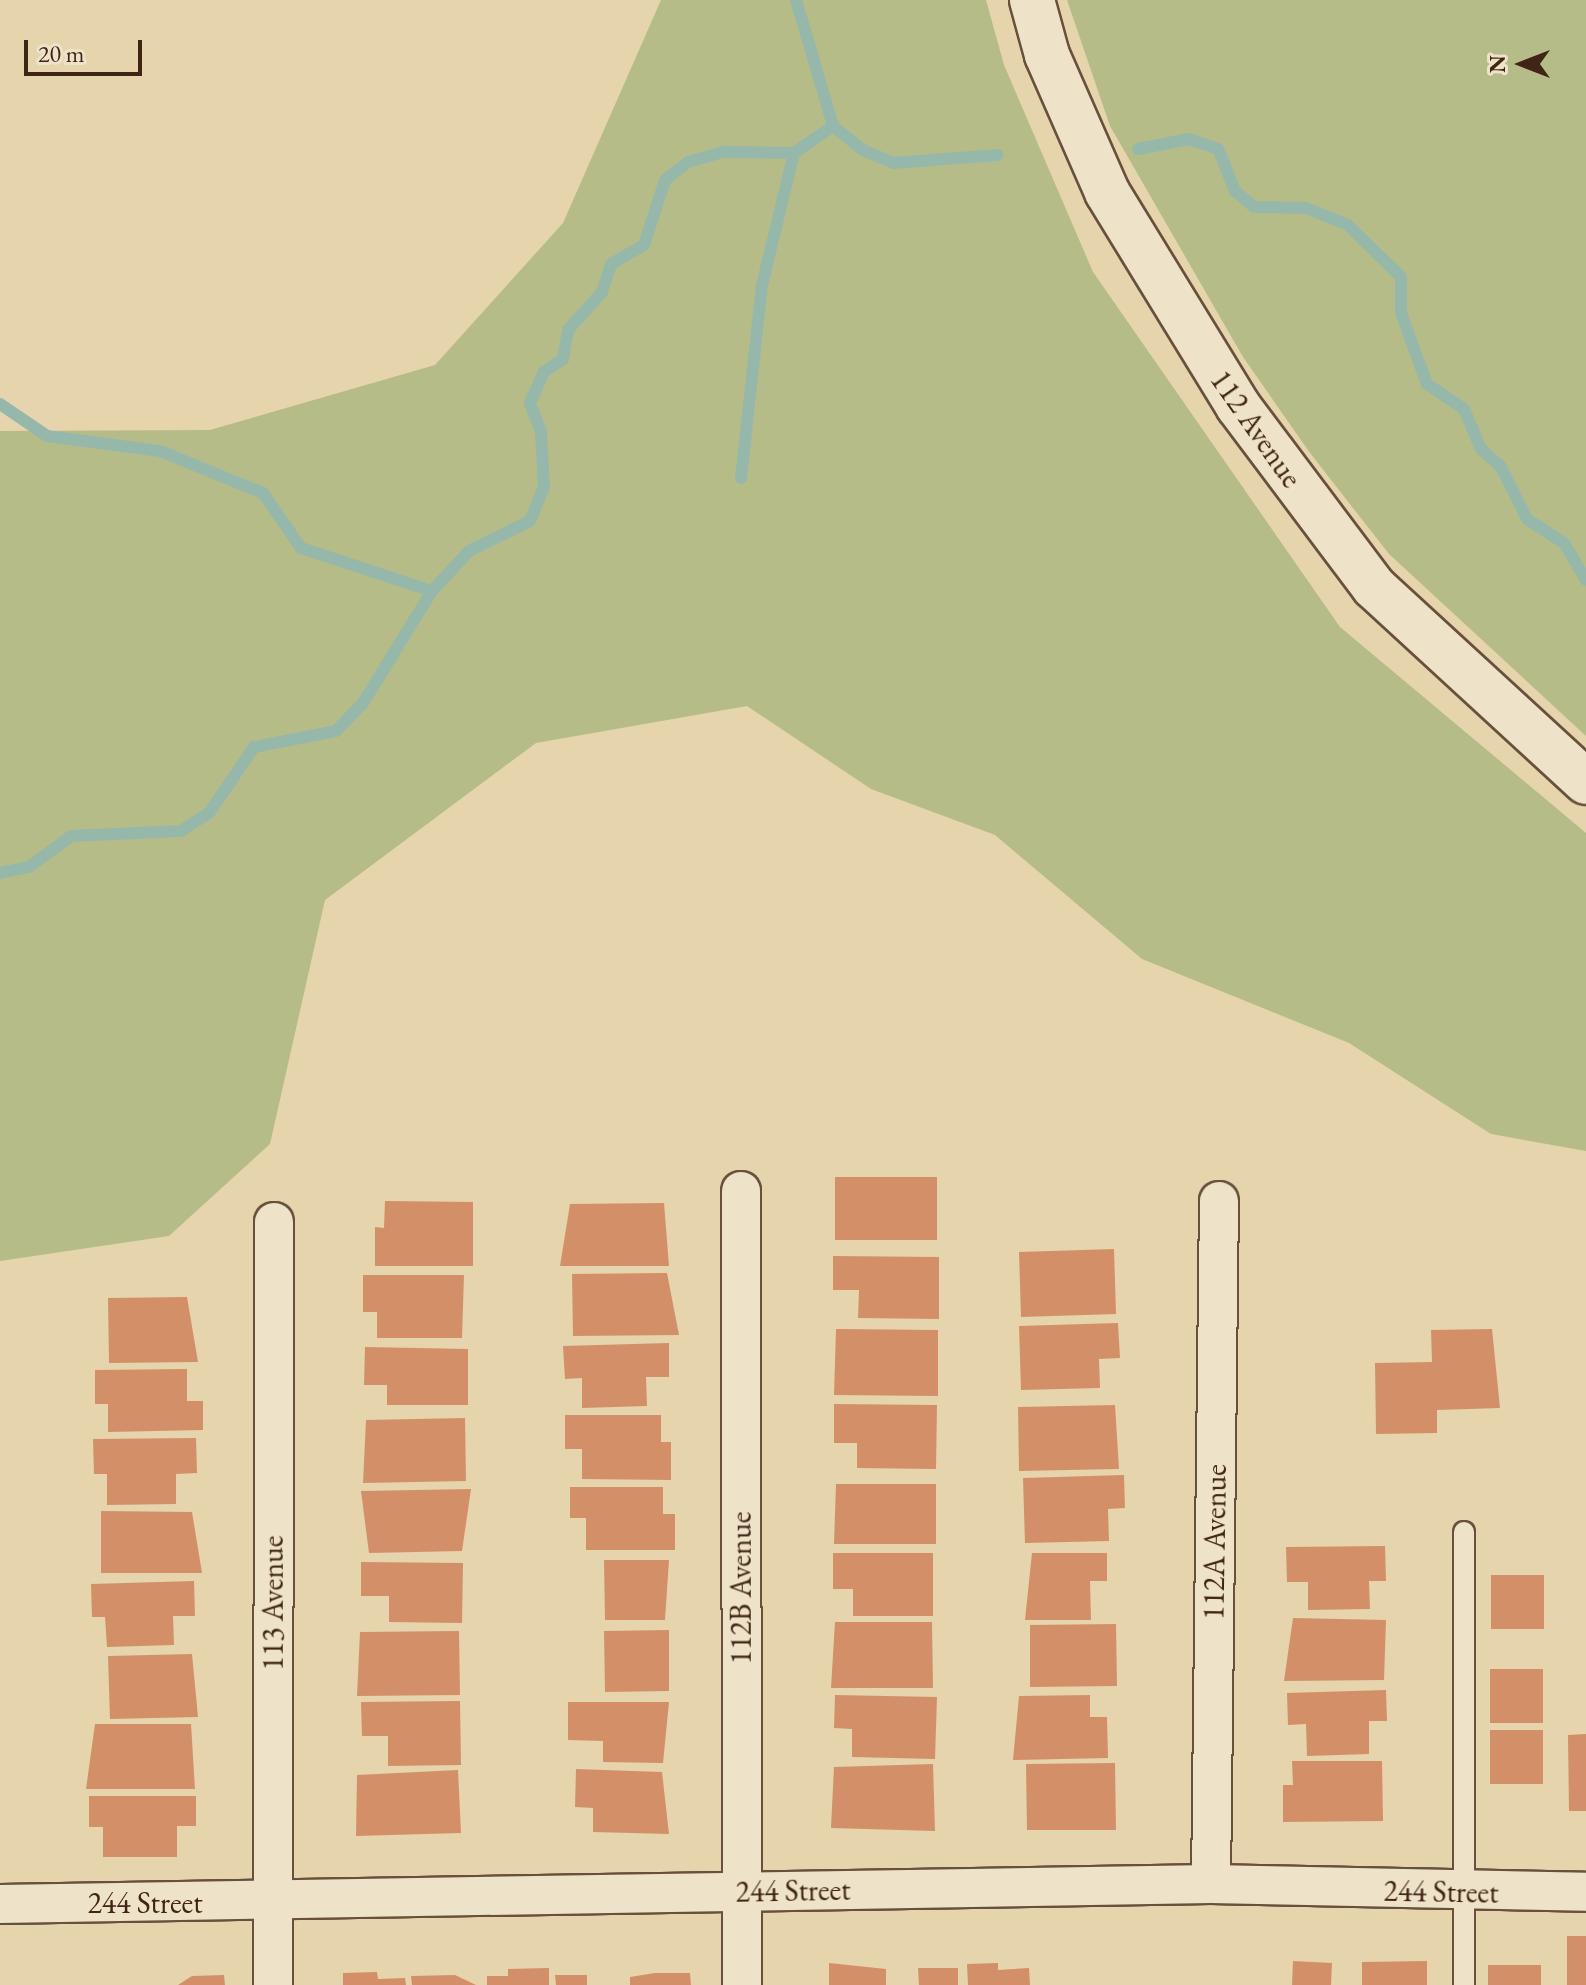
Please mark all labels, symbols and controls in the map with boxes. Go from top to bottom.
scale bar [28,24,146,74]
north arrow [1482,24,1562,104]
text: 20 m [38,38,85,69]
text: N [1483,55,1512,73]
street label: 112 Avenue [1202,363,1310,495]
street label: 112A Avenue [1196,1464,1234,1620]
street label: 112B Avenue [723,1512,759,1664]
street label: 113 Avenue [255,1535,291,1671]
street label: 244 Street [735,1872,851,1910]
street label: 244 Street [1383,1873,1499,1911]
street label: 244 Street [87,1885,203,1921]

